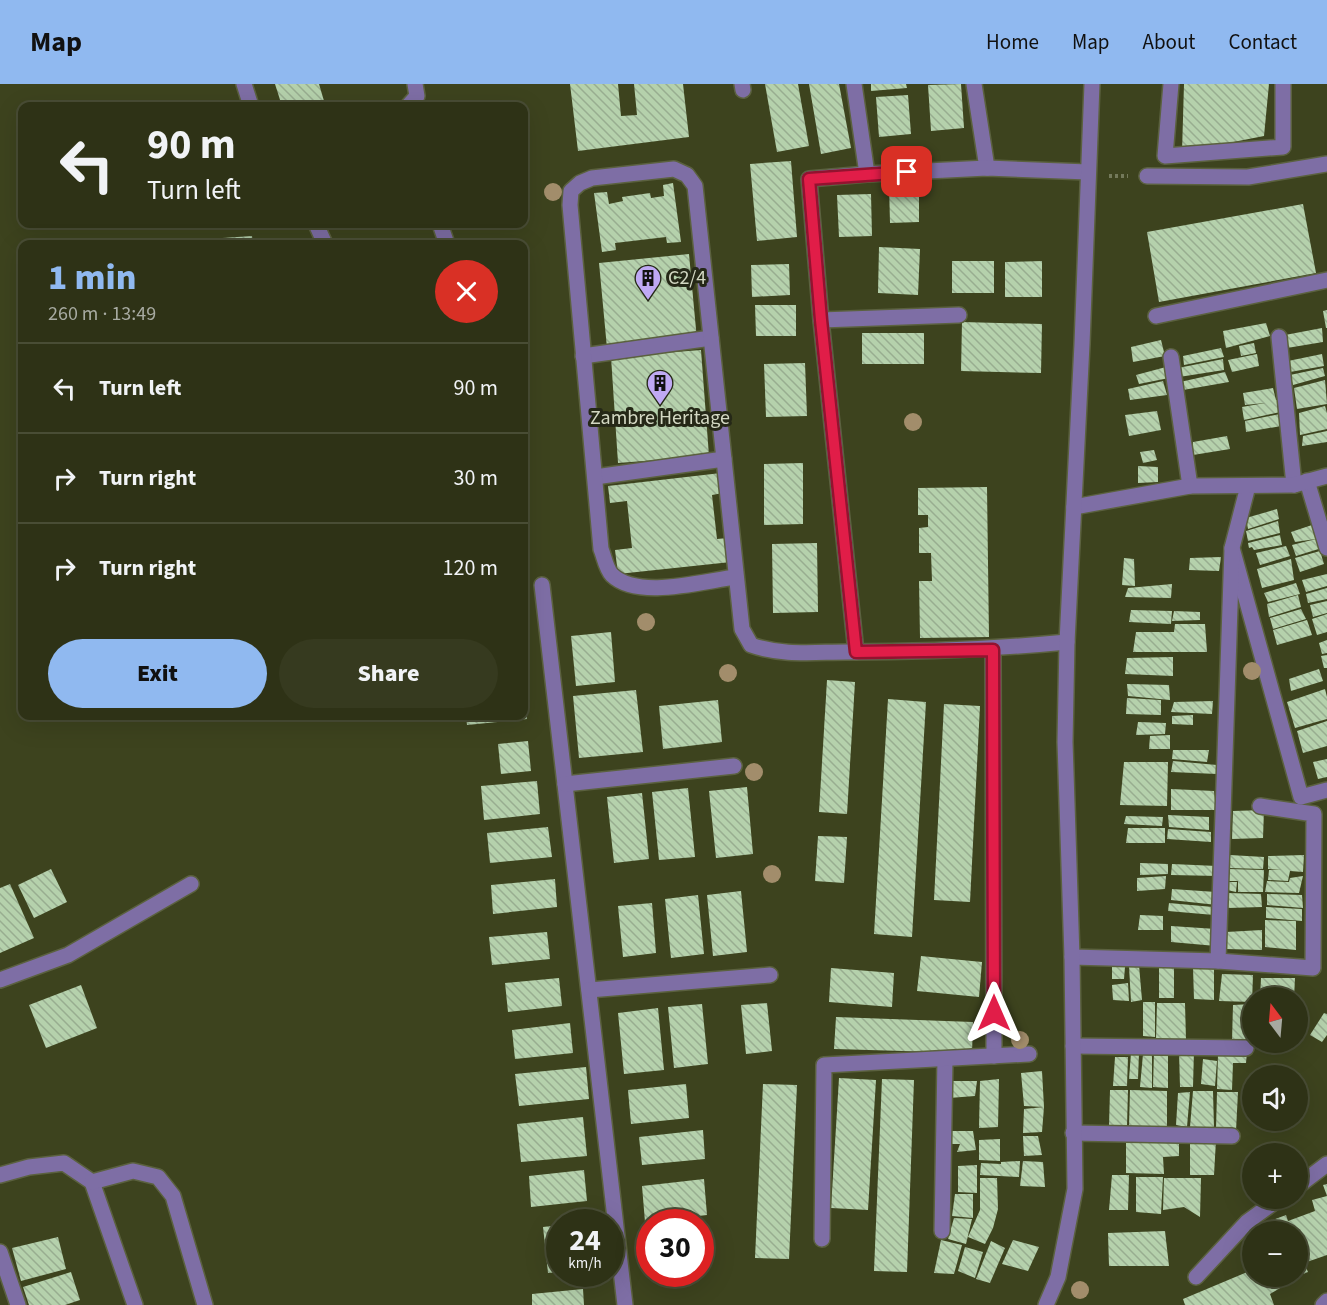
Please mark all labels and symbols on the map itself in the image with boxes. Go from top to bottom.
pin [881,146,932,197]
building icon: C2/4 [633,263,663,301]
place label: C2/4 [668,264,706,292]
building icon: Zambre Heritage [645,368,675,406]
place label: Zambre Heritage [590,404,730,432]
position arrow [962,981,1026,1045]
north arrow [1242,987,1308,1053]
speed limit sign: 30 [636,1209,714,1287]

